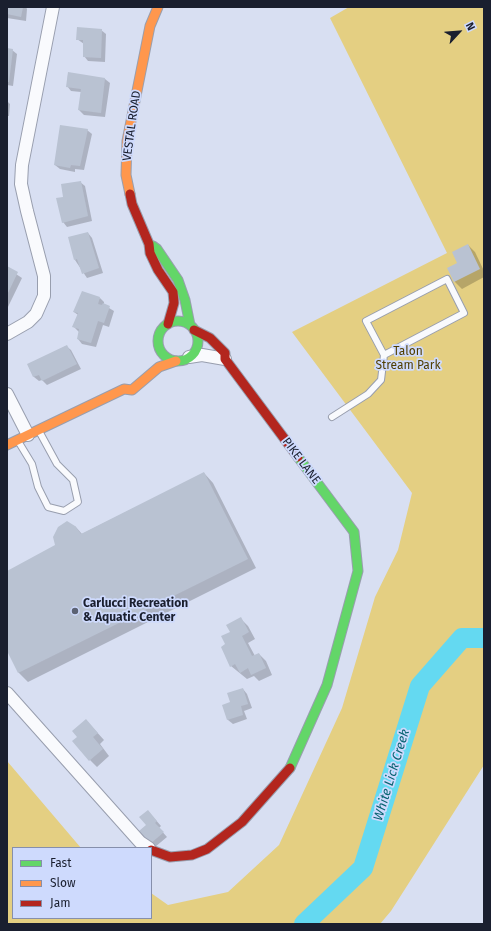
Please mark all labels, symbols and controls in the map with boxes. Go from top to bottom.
north arrow [439,12,479,52]
text: N [463,20,478,33]
street label: VESTAL ROAD [120,90,144,162]
park label: Talon Stream Park [375,345,441,373]
street label: PIKE LANE [279,435,323,487]
place label: Carlucci Recreation & Aquatic Center [83,597,188,625]
marker: Carlucci Recreation & Aquatic Center [70,606,80,616]
water label: White Lick Creek [371,727,413,823]
legend [12,847,152,919]
text: Fast [50,856,72,870]
text: Slow [50,876,76,890]
text: Jam [50,896,70,910]

